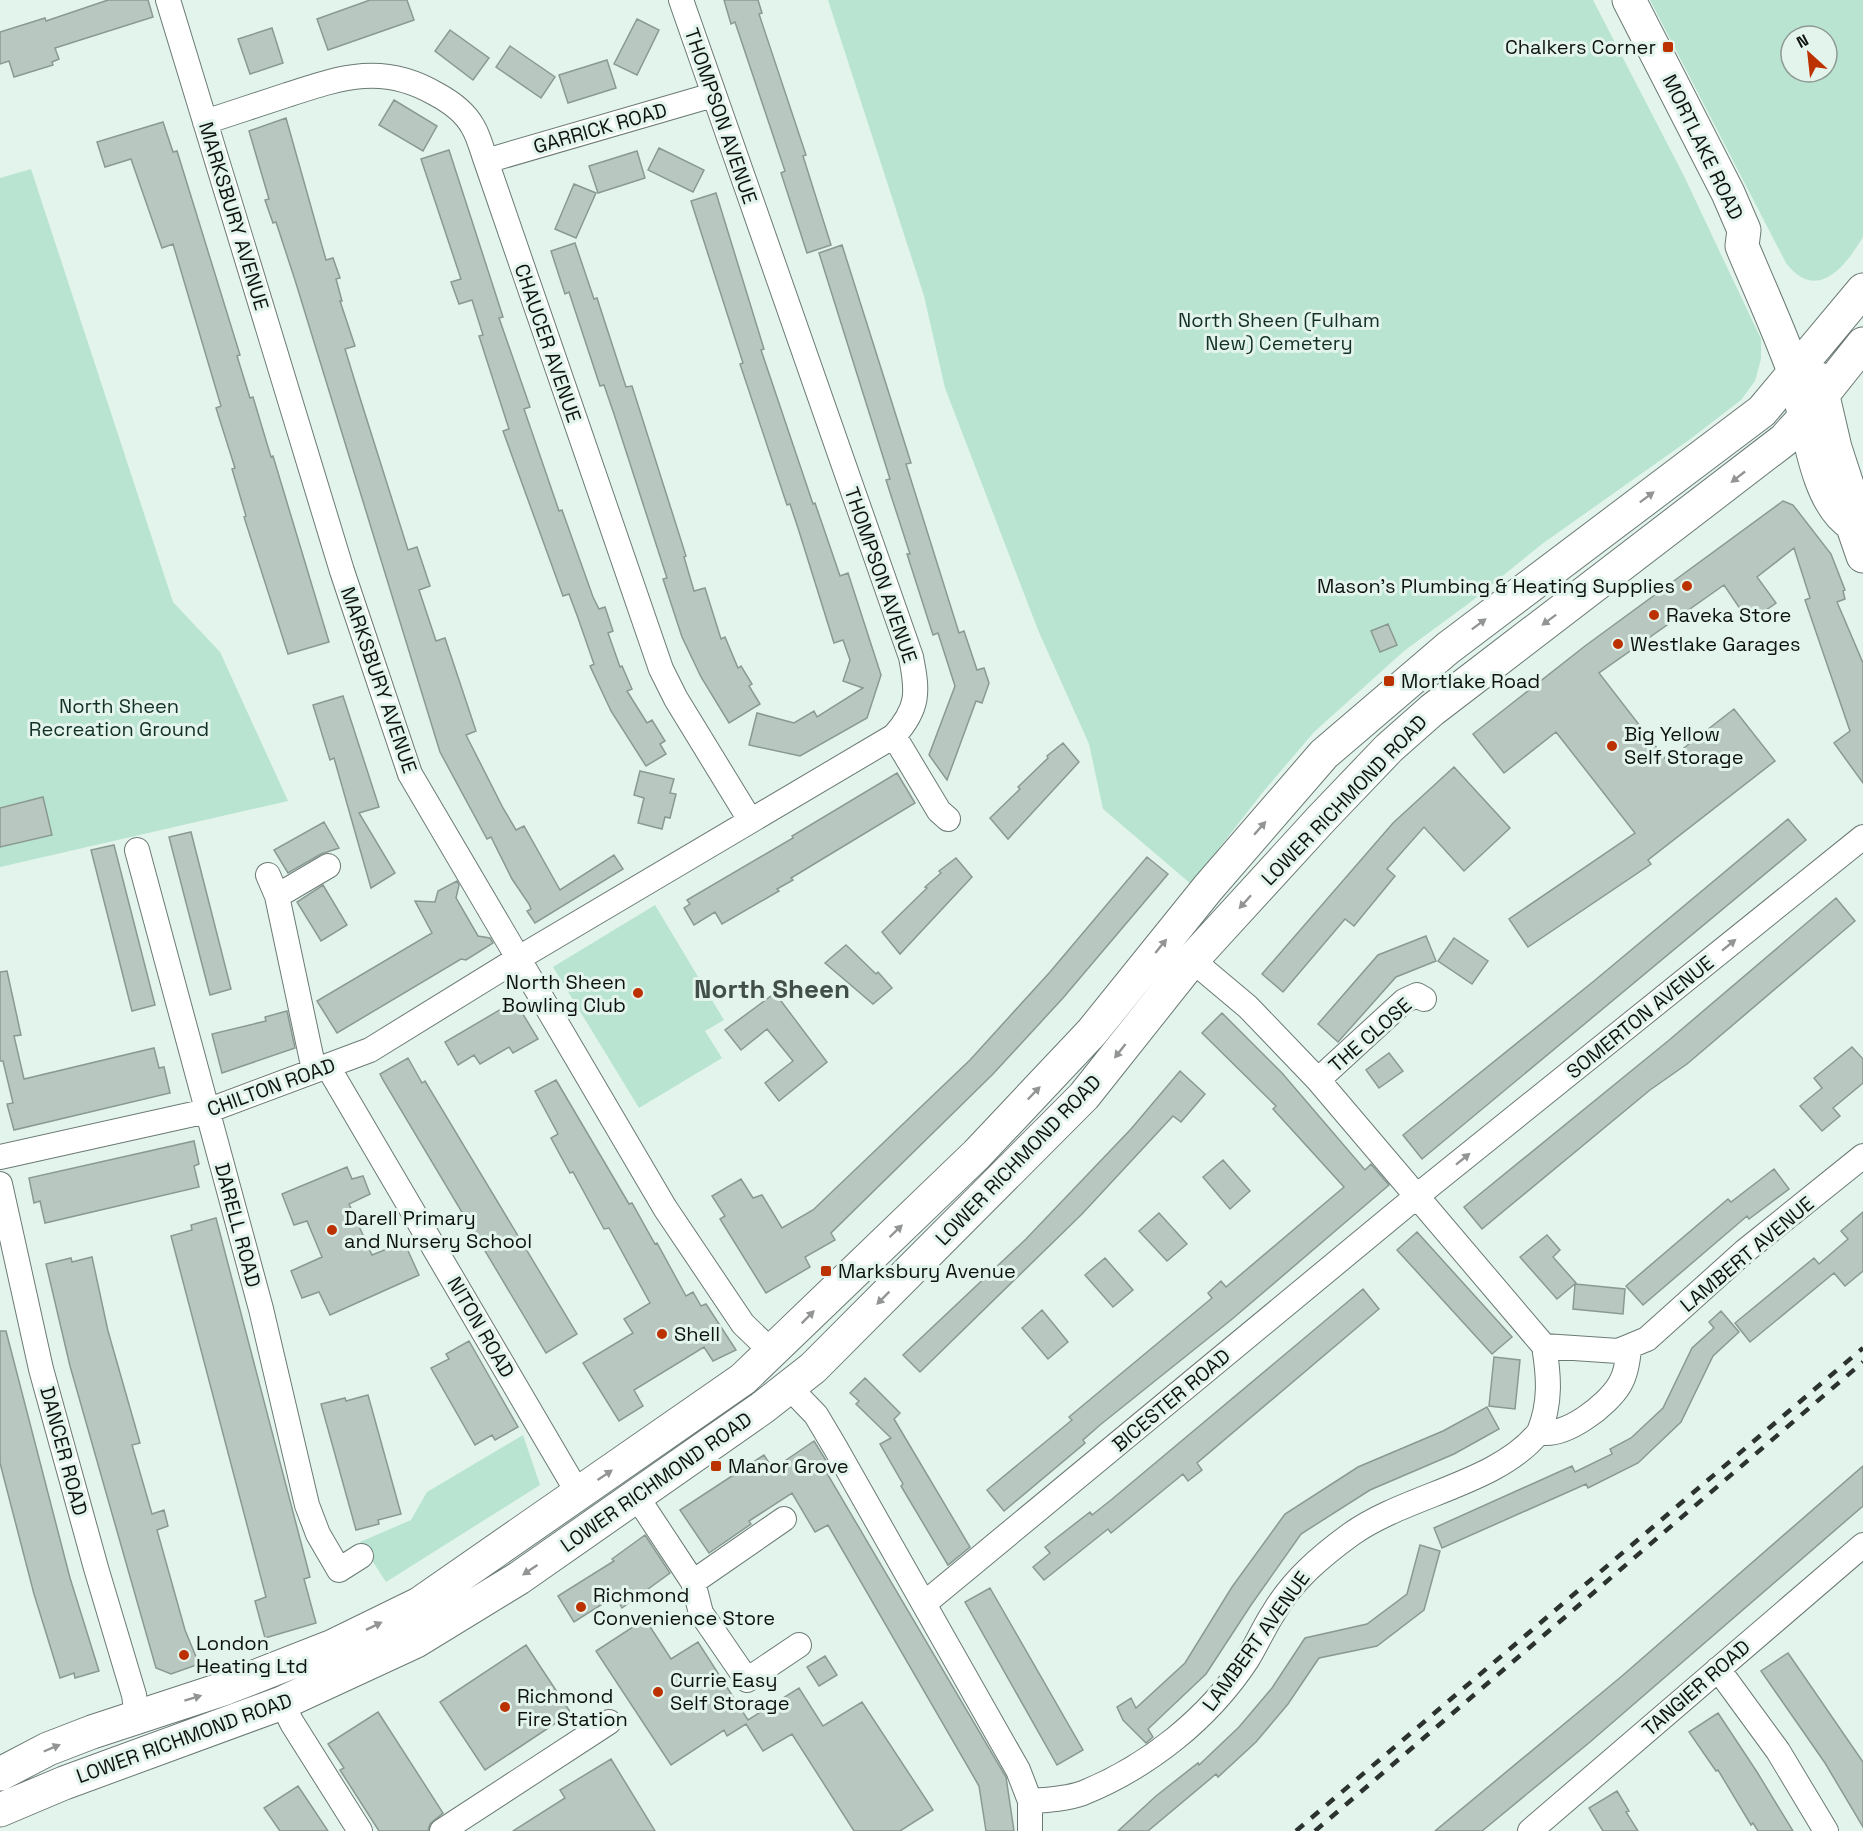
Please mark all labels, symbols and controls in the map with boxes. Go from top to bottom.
north arrow [1779,24,1839,84]
street label: THOMPSON AVENUE [679,25,763,207]
text: N [1793,29,1812,53]
place label: Chalkers Corner [1505,34,1656,60]
marker: Chalkers Corner [1661,40,1675,54]
street label: MORTLAKE ROAD [1657,70,1749,224]
street label: GARRICK ROAD [530,97,670,159]
street label: MARKSBURY AVENUE [193,119,275,313]
street label: CHAUCER AVENUE [509,260,587,426]
park label: North Sheen (Fulham New) Cemetery [1178,307,1380,356]
one-way arrow [1731,471,1746,483]
street label: THOMPSON AVENUE [839,484,923,666]
one-way arrow [1639,491,1655,504]
place label: Mason's Plumbing & Heating Supplies [1317,573,1675,599]
marker: Mason's Plumbing & Heating Supplies [1680,579,1694,593]
street label: MARKSBURY AVENUE [335,583,423,777]
place label: Raveka Store [1666,602,1791,628]
marker: Raveka Store [1647,608,1661,622]
one-way arrow [1542,614,1558,626]
one-way arrow [1471,618,1487,631]
place label: Westlake Garages [1630,631,1801,657]
marker: Westlake Garages [1611,637,1625,651]
place label: Mortlake Road [1401,668,1540,694]
marker: Mortlake Road [1382,674,1396,688]
park label: North Sheen Recreation Ground [29,693,209,742]
street label: LOWER RICHMOND ROAD [1256,709,1432,891]
place label: Big Yellow Self Storage [1624,721,1744,770]
marker: Big Yellow Self Storage [1605,739,1619,753]
one-way arrow [1253,821,1266,836]
one-way arrow [1239,894,1252,909]
one-way arrow [1155,938,1167,953]
one-way arrow [1721,938,1737,951]
street label: SOMERTON AVENUE [1561,950,1719,1084]
place label: North Sheen Bowling Club [502,969,626,1018]
district label: North Sheen [694,972,850,1006]
marker: North Sheen Bowling Club [631,986,645,1000]
street label: THE CLOSE [1323,992,1417,1078]
one-way arrow [1114,1044,1126,1059]
street label: CHILTON ROAD [203,1052,339,1122]
street label: LOWER RICHMOND ROAD [930,1069,1106,1251]
one-way arrow [1027,1086,1041,1101]
one-way arrow [1455,1153,1471,1166]
street label: DARELL ROAD [209,1160,267,1290]
street label: LAMBERT AVENUE [1675,1190,1819,1318]
place label: Darell Primary and Nursery School [344,1205,532,1254]
marker: Darell Primary and Nursery School [325,1223,339,1237]
one-way arrow [889,1224,904,1238]
place label: Marksbury Avenue [838,1258,1016,1284]
marker: Marksbury Avenue [819,1264,833,1278]
street label: NITON ROAD [442,1272,520,1382]
one-way arrow [876,1291,891,1305]
one-way arrow [801,1311,815,1325]
place label: Shell [674,1321,720,1347]
marker: Shell [655,1327,669,1341]
street label: BICESTER ROAD [1107,1343,1235,1457]
street label: DANCER ROAD [34,1384,94,1518]
street label: LOWER RICHMOND ROAD [555,1406,757,1558]
place label: Manor Grove [728,1453,849,1479]
marker: Manor Grove [709,1459,723,1473]
one-way arrow [597,1469,613,1481]
one-way arrow [522,1564,538,1575]
street label: LAMBERT AVENUE [1196,1566,1316,1716]
place label: Richmond Convenience Store [593,1582,775,1631]
marker: Richmond Convenience Store [574,1600,588,1614]
one-way arrow [366,1621,383,1630]
place label: London Heating Ltd [196,1630,308,1679]
street label: TANGIER ROAD [1637,1634,1755,1742]
marker: London Heating Ltd [177,1648,191,1662]
place label: Currie Easy Self Storage [670,1667,790,1716]
place label: Richmond Fire Station [517,1683,628,1732]
marker: Currie Easy Self Storage [651,1685,665,1699]
street label: LOWER RICHMOND ROAD [73,1687,295,1789]
one-way arrow [184,1693,202,1702]
marker: Richmond Fire Station [498,1700,512,1714]
one-way arrow [44,1743,62,1753]

